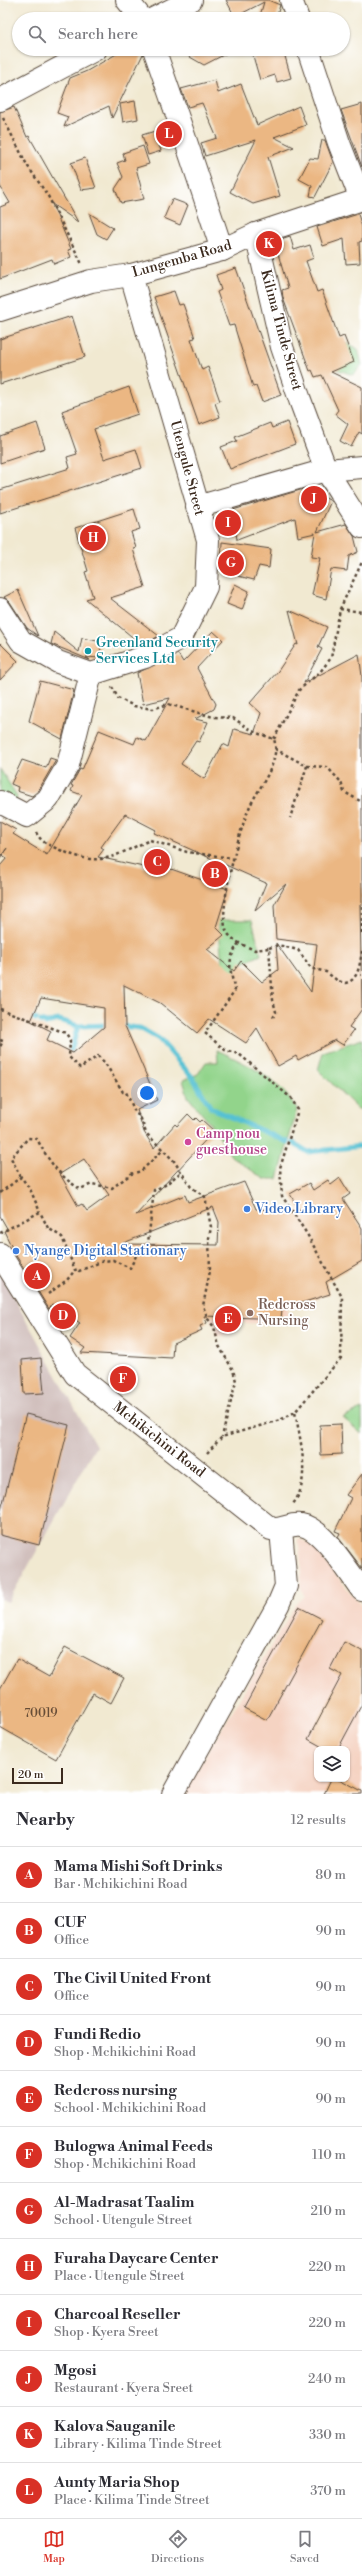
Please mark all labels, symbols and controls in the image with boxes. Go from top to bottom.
search box [12,12,350,56]
icon: search [26,23,48,45]
text: Search here [58,25,138,44]
pin: L [156,119,182,149]
pin: K [256,229,282,259]
street label: Lungemba Road [130,236,234,282]
street label: Kilima Tinde Street [256,268,306,392]
street label: Utengule Street [166,418,208,518]
pin: J [301,484,327,514]
pin: I [215,508,241,538]
pin: H [80,523,106,553]
pin: G [218,548,244,578]
place label: Greenland Security Services Ltd [96,634,218,668]
marker: Greenland Security Services Ltd [83,646,93,656]
pin: C [144,847,170,877]
pin: B [202,859,228,889]
your location [137,1083,157,1103]
place label: Camp nou guesthouse [196,1125,267,1159]
marker: Camp nou guesthouse [183,1137,193,1147]
place label: Video Library [254,1200,343,1218]
marker: Video Library [242,1204,252,1214]
place label: Nyange Digital Stationary [24,1242,187,1260]
marker: Nyange Digital Stationary [11,1246,21,1256]
pin: A [24,1261,50,1291]
place label: Redcross Nursing [258,1296,316,1330]
pin: D [50,1301,76,1331]
pin: E [215,1304,241,1334]
marker: Redcross Nursing [245,1308,255,1318]
pin: F [110,1364,136,1394]
street label: Mchikichini Road [109,1398,209,1482]
house number: 70019 [24,1706,58,1721]
map controls [314,1746,350,1782]
button: layers [314,1746,350,1782]
scale bar [12,1766,63,1785]
text: 20 m [18,1768,43,1782]
text: Nearby [16,1809,75,1831]
text: 12 results [291,1812,346,1828]
text: Mama Mishi Soft Drinks [54,1857,222,1876]
text: A [24,1867,34,1883]
text: 80 m [315,1867,346,1883]
text: Bar · Mchikichini Road [54,1876,187,1892]
text: CUF [54,1913,87,1932]
text: B [24,1923,34,1939]
text: 90 m [315,1923,346,1939]
text: Office [54,1932,89,1948]
text: The Civil United Front [54,1969,211,1988]
text: C [24,1979,34,1995]
text: 90 m [315,1979,346,1995]
text: Office [54,1988,89,2004]
text: Fundi Redio [54,2025,141,2044]
text: D [24,2035,34,2051]
text: 90 m [315,2035,346,2051]
text: Shop · Mchikichini Road [54,2044,196,2060]
text: Redcross nursing [54,2081,177,2100]
text: E [24,2091,34,2107]
text: 90 m [315,2091,346,2107]
text: School · Mchikichini Road [54,2100,206,2116]
text: Bulogwa Animal Feeds [54,2137,213,2156]
text: F [24,2147,34,2163]
text: 110 m [312,2147,346,2163]
text: Shop · Mchikichini Road [54,2156,196,2172]
text: Al-Madrasat Taalim [54,2193,194,2212]
text: G [24,2203,34,2219]
text: 210 m [311,2203,346,2219]
text: School · Utengule Street [54,2212,192,2228]
text: Furaha Daycare Center [54,2249,218,2268]
text: H [24,2259,34,2275]
text: 220 m [308,2259,346,2275]
text: Place · Utengule Street [54,2268,185,2284]
text: Charcoal Reseller [54,2305,181,2324]
text: I [26,2315,32,2331]
text: 220 m [308,2315,346,2331]
text: Shop · Kyera Sreet [54,2324,159,2340]
text: Mgosi [54,2361,96,2380]
text: J [26,2371,32,2387]
text: 240 m [308,2371,346,2387]
text: Restaurant · Kyera Sreet [54,2380,193,2396]
text: Kalova Sauganile [54,2417,176,2436]
text: K [24,2427,34,2443]
text: 330 m [309,2427,346,2443]
text: Library · Kilima Tinde Street [54,2436,222,2452]
text: Aunty Maria Shop [54,2473,180,2492]
text: L [25,2483,33,2499]
text: 370 m [310,2483,346,2499]
text: Place · Kilima Tinde Street [54,2492,210,2508]
tab: Map [43,2528,65,2566]
tab: Directions [151,2528,204,2566]
tab: Saved [290,2528,319,2566]

